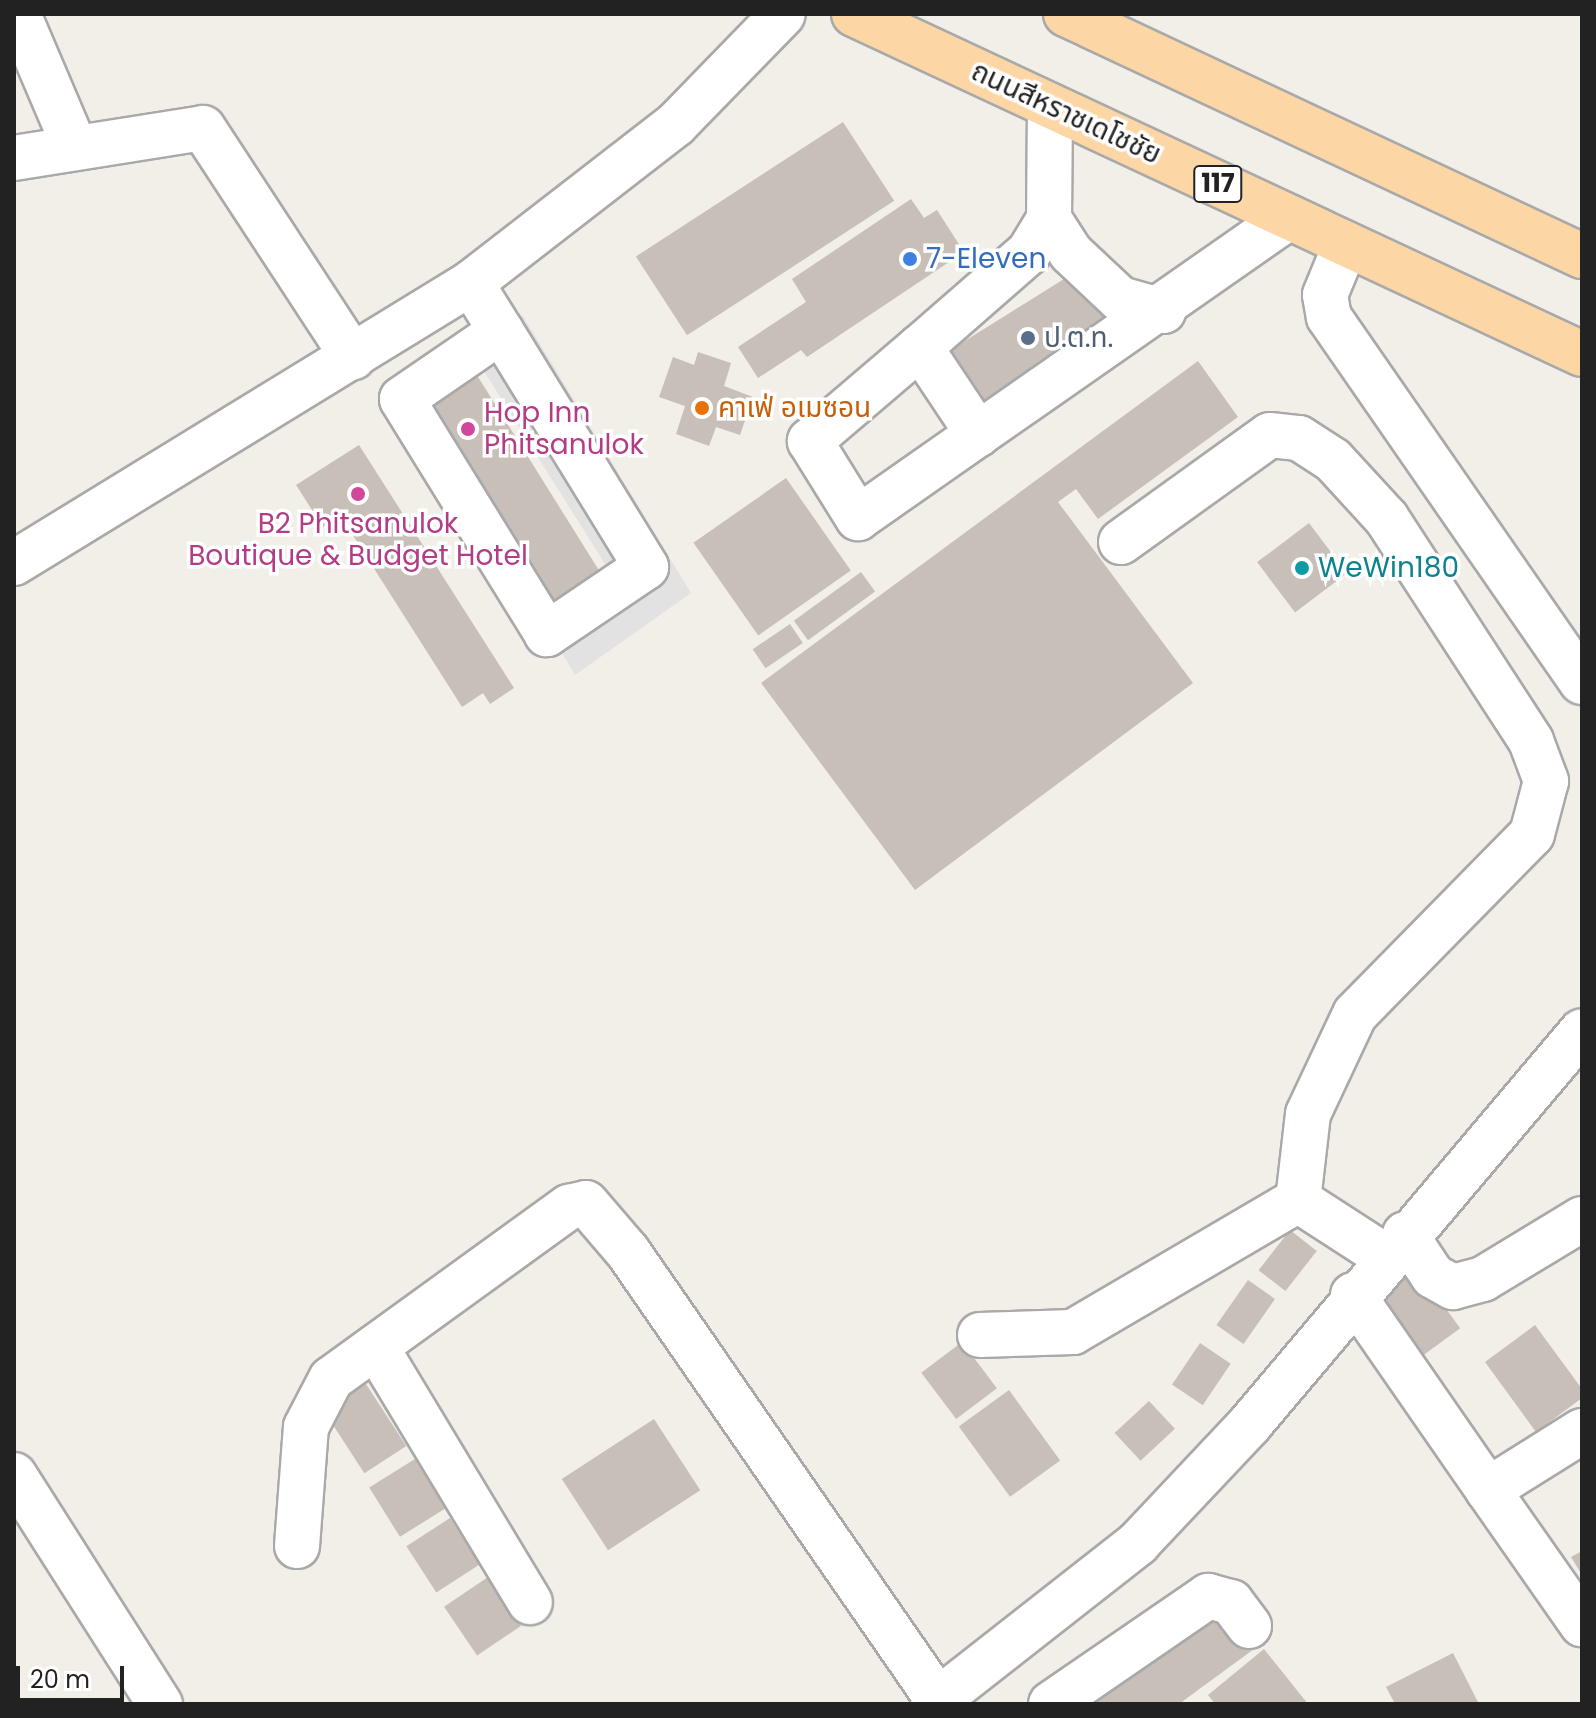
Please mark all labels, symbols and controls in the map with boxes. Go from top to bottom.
street label: ถนนสีหราชเดโชชัย [966,54,1166,172]
road number: 117 [1192,162,1244,206]
place label: 7-Eleven [926,242,1046,276]
marker: 7-Eleven [901,250,919,268]
place label: ป.ต.ท. [1044,321,1113,355]
marker: ป.ต.ท. [1019,329,1037,347]
place label: คาเฟ่ อเมซอน [718,391,871,425]
place label: Hop Inn Phitsanulok [484,396,644,462]
marker: คาเฟ่ อเมซอน [693,399,711,417]
marker: Hop Inn Phitsanulok [459,420,477,438]
marker: B2 Phitsanulok Boutique & Budget Hotel [349,485,367,503]
place label: B2 Phitsanulok Boutique & Budget Hotel [188,507,528,573]
place label: WeWin180 [1318,551,1459,585]
marker: WeWin180 [1293,559,1311,577]
scale bar [20,1650,128,1700]
text: 20 m [30,1663,90,1696]

